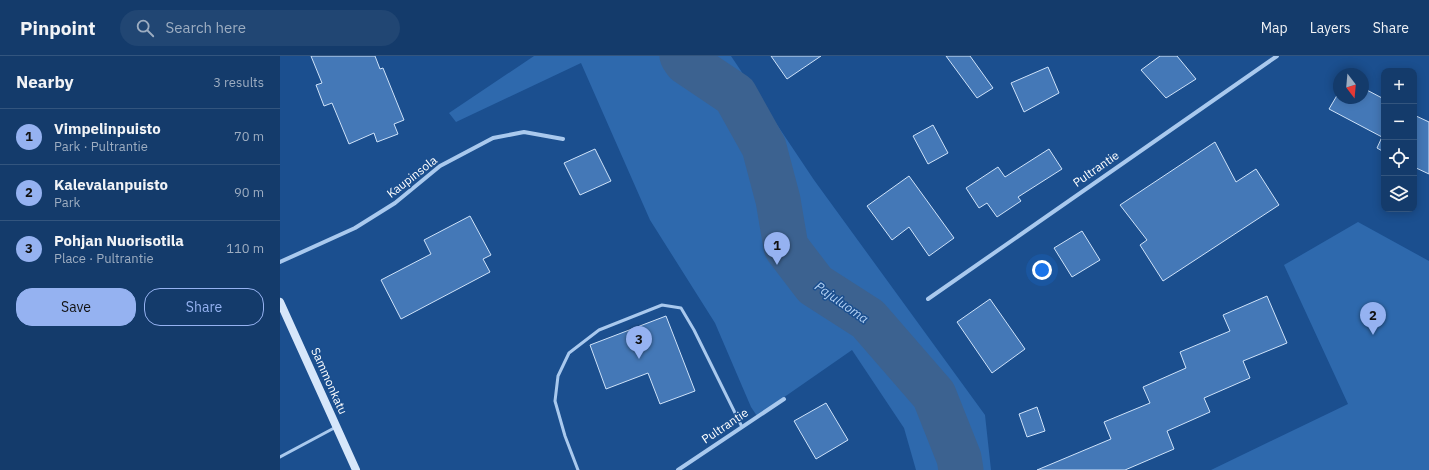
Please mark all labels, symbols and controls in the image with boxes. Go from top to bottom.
search box [120,10,400,46]
text: Pinpoint [20,16,96,40]
icon: search [134,17,156,39]
text: Search here [166,18,246,37]
text: Map [1261,19,1288,37]
text: Layers [1310,19,1351,37]
text: Share [1373,19,1409,37]
north arrow [1333,68,1369,104]
map controls [1381,68,1417,212]
button: + [1381,68,1417,104]
text: Nearby [16,71,74,93]
text: 3 results [213,74,264,91]
button: − [1381,104,1417,140]
text: Vimpelinpuisto [54,119,161,138]
text: 1 [25,128,33,145]
text: 70 m [234,128,264,145]
text: Park · Pultrantie [54,138,148,155]
button: locate [1381,140,1417,176]
street label: Pultrantie [1070,147,1122,190]
street label: Kaupinsola [384,152,440,201]
text: Kalevalanpuisto [54,175,168,194]
button: layers [1381,176,1417,212]
text: 2 [25,184,33,201]
text: 90 m [234,184,264,201]
text: Park [54,194,80,211]
text: Pohjan Nuorisotila [54,231,184,250]
pin: 1 [764,232,790,265]
text: 3 [25,240,33,257]
text: 110 m [226,240,264,257]
text: Place · Pultrantie [54,250,154,267]
your location [1032,260,1052,280]
water label: Pajuluoma [811,278,872,327]
button: Save [16,288,136,326]
button: Share [144,288,264,326]
pin: 2 [1360,302,1386,335]
pin: 3 [626,326,652,359]
street label: Sammonkatu [308,345,351,417]
street label: Pultrantie [699,404,751,447]

